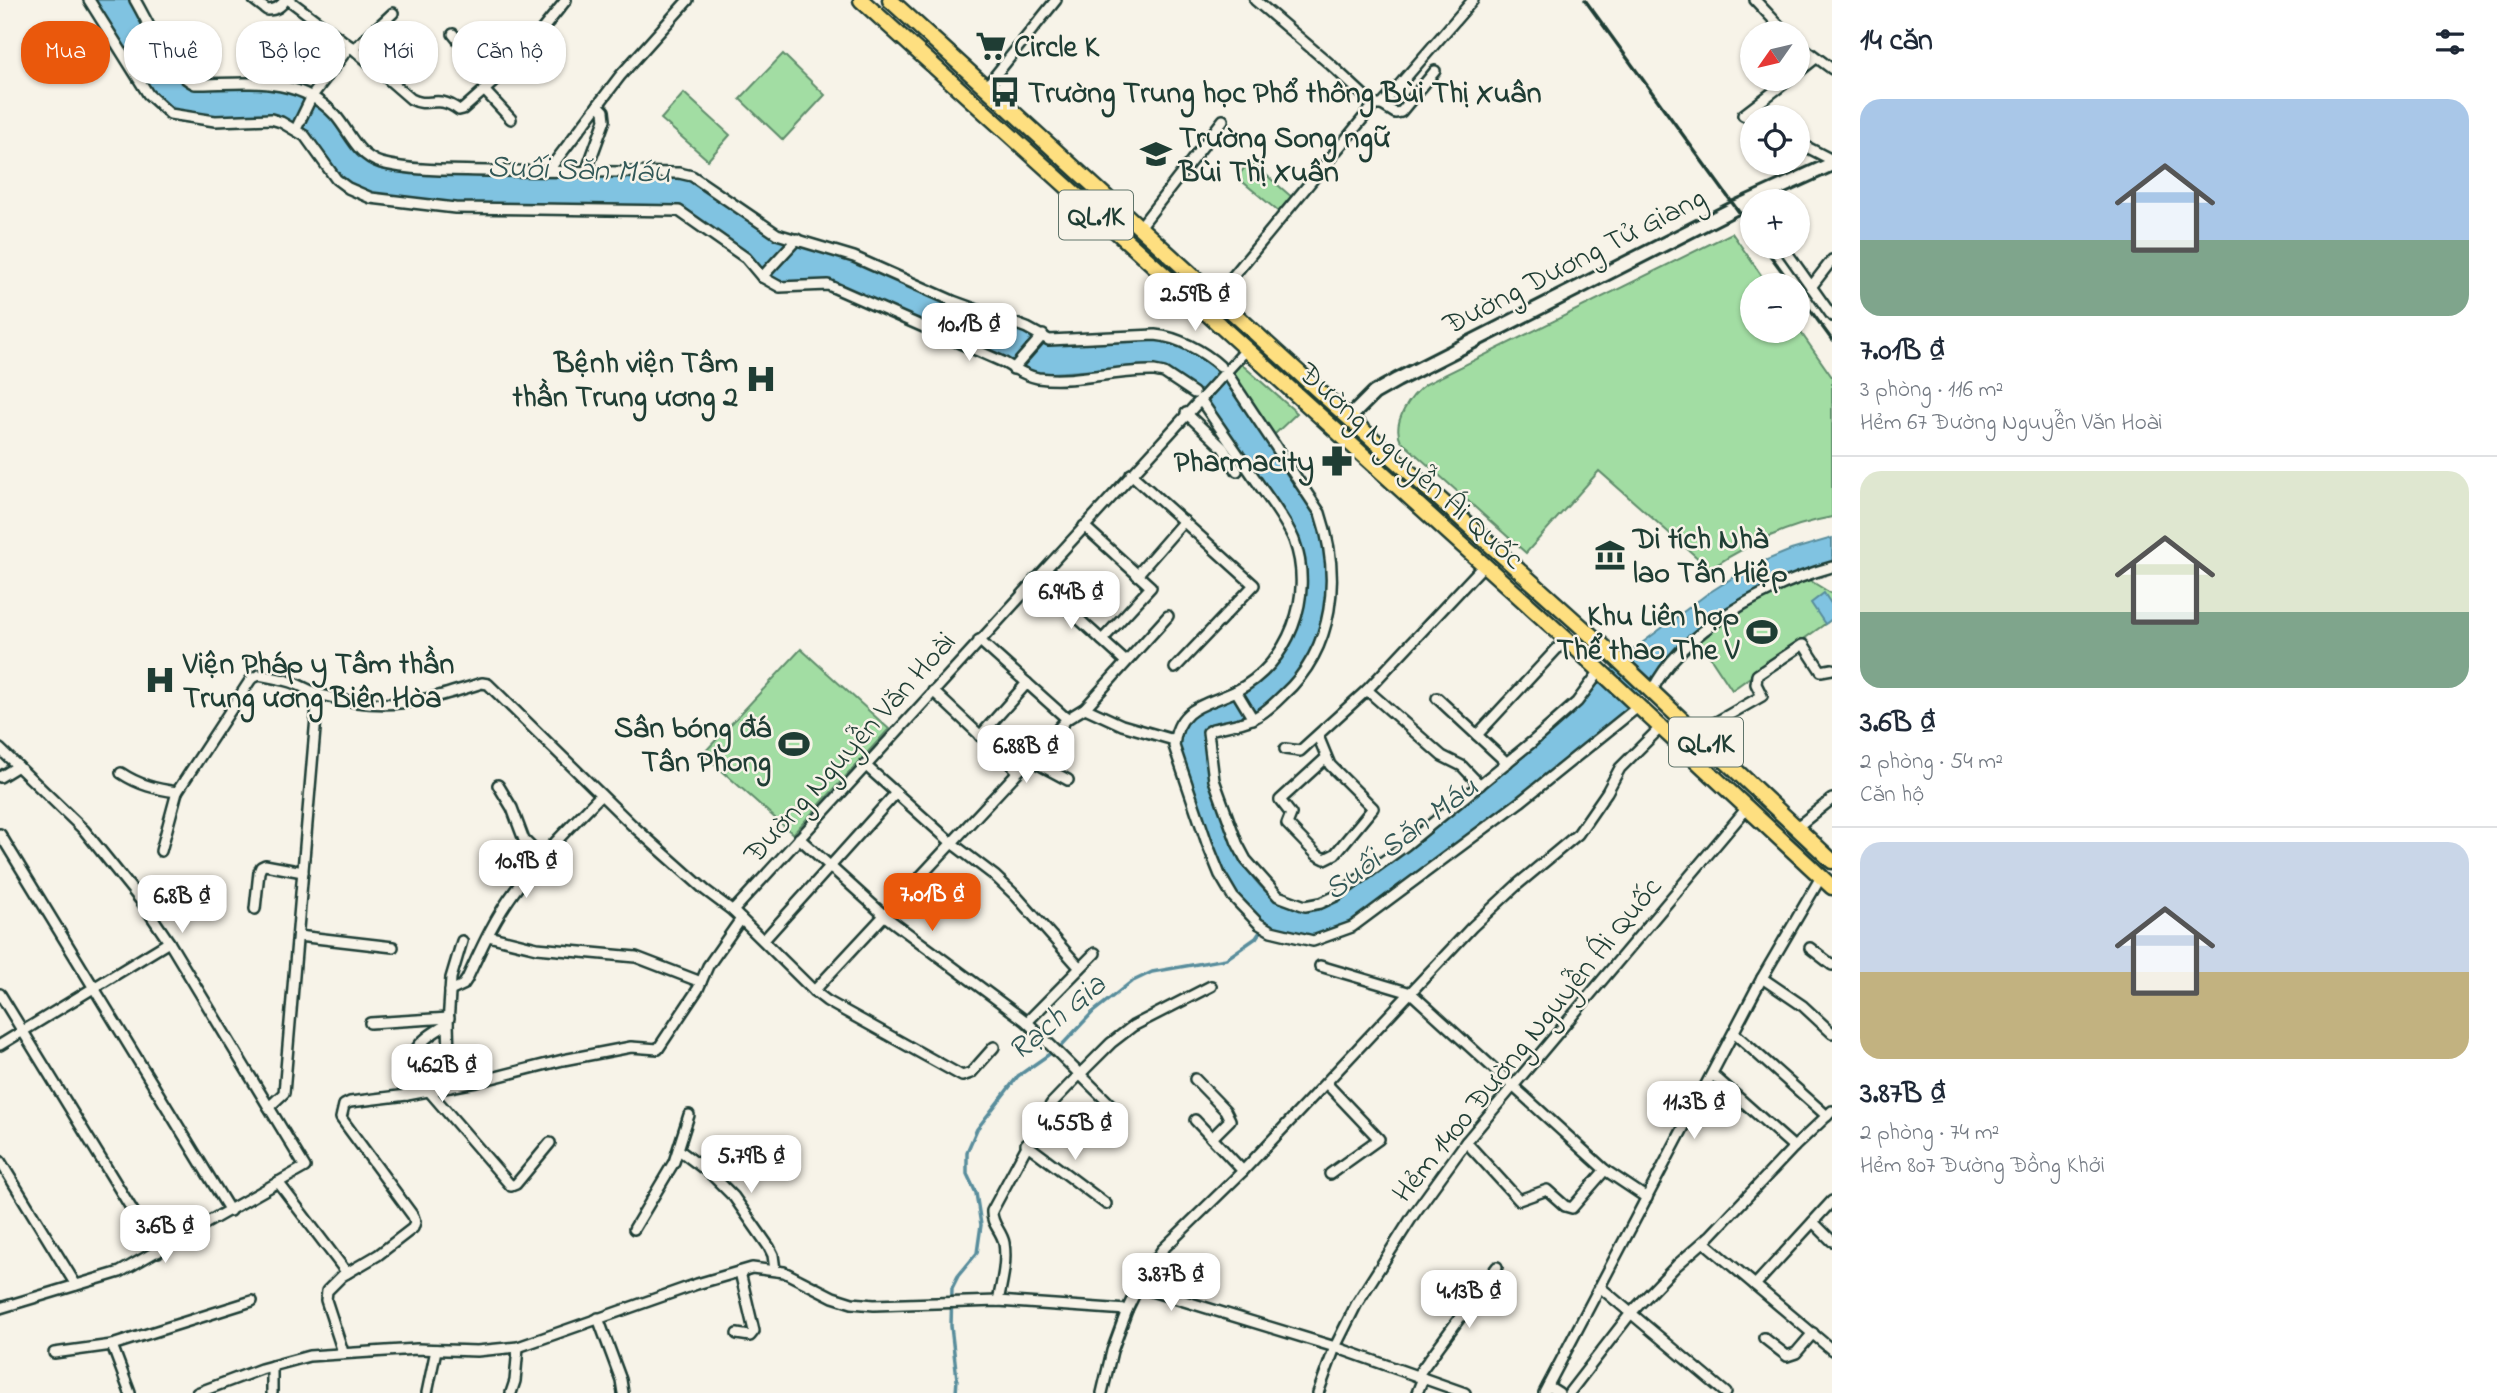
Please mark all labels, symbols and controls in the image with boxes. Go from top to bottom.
text: 14 căn [1860,20,1933,64]
chip: Mua [21,21,110,84]
chip: Thuê [124,21,222,84]
chip: Bộ lọc [236,21,345,84]
chip: Mới [359,21,438,84]
chip: Căn hộ [452,21,566,84]
north arrow [1740,21,1810,91]
map controls [1740,21,1810,343]
icon: filters [2431,23,2469,61]
place label: Circle K [1014,27,1100,71]
supermarket icon: Circle K [974,29,1008,63]
place label: Trường Trung học Phổ thông Bùi Thị Xuân [1028,73,1542,118]
bus stop icon: Trường Trung học Phổ thông Bùi Thị Xuân [988,75,1022,109]
button: locate [1740,105,1810,175]
place label: Trường Song ngữ Bùi Thị Xuân [1177,118,1391,196]
school or university icon: Trường Song ngữ Bùi Thị Xuân [1139,137,1173,171]
water label: Suối Săn Máu [486,145,671,198]
icon: home [2102,145,2228,271]
street label: Đường Dương Tử Giang [1435,177,1714,348]
button: + [1740,189,1810,259]
road number: QL.1K [1059,190,1133,240]
button: − [1740,273,1810,343]
pin: 2.59B ₫ [1130,274,1260,333]
text: 2.59B ₫ [1160,279,1230,312]
pin: 10.1B ₫ [904,304,1034,363]
text: 10.1B ₫ [938,309,1000,342]
text: 7.01B ₫ [1860,330,1944,374]
place label: Bệnh viện Tâm thần Trung ương 2 [511,343,738,422]
street label: Đường Nguyễn Ái Quốc [1286,353,1533,581]
hospital icon: Bệnh viện Tâm thần Trung ương 2 [744,362,778,396]
text: 3 phòng · 116 m² [1860,374,2003,407]
text: Hẻm 67 Đường Nguyễn Văn Hoài [1860,407,2162,440]
place label: Pharmacity [1174,442,1314,486]
pharmacy icon: Pharmacity [1320,444,1354,478]
icon: home [2102,517,2228,643]
place label: Di tích Nhà lao Tân Hiệp [1631,519,1788,597]
museum icon: Di tích Nhà lao Tân Hiệp [1593,538,1627,572]
pin: 6.94B ₫ [1006,572,1136,631]
text: 6.94B ₫ [1039,577,1103,610]
place label: Khu Liên hợp Thể thao The V [1557,596,1740,674]
sports icon: Khu Liên hợp Thể thao The V [1745,615,1779,649]
street label: Đường Nguyễn Văn Hoài [734,623,968,876]
place label: Viện Pháp y Tâm thần Trung ương Biên Hòa [182,644,454,723]
hospital icon: Viện Pháp y Tâm thần Trung ương Biên Hòa [143,663,177,697]
text: 3.6B ₫ [1860,702,1935,746]
place label: Sân bóng đá Tân Phong [614,708,772,787]
road number: QL.1K [1669,718,1743,766]
pin: 6.88B ₫ [961,726,1091,785]
sports icon: Sân bóng đá Tân Phong [777,727,811,761]
text: 6.88B ₫ [993,731,1059,764]
text: 2 phòng · 54 m² [1860,746,2003,779]
water label: Suối Săn Máu [1315,766,1490,914]
text: Căn hộ [1860,779,1923,812]
pin: 10.9B ₫ [461,841,591,900]
text: 10.9B ₫ [495,846,557,879]
street label: Hẻm 1400 Đường Nguyễn Ái Quốc [1383,868,1674,1213]
pin: 7.01B ₫ [867,874,997,933]
pin: 6.8B ₫ [125,876,239,935]
text: 7.01B ₫ [900,879,964,912]
text: 6.8B ₫ [154,881,210,914]
icon: home [2102,888,2228,1014]
water label: Rạch Gia [999,963,1118,1074]
pin: 4.62B ₫ [377,1044,507,1104]
text: 4.62B ₫ [407,1050,477,1083]
text: 3.87B ₫ [1860,1073,1946,1117]
pin: 11.3B ₫ [1629,1082,1759,1141]
text: 11.3B ₫ [1663,1087,1725,1120]
pin: 4.55B ₫ [1010,1102,1140,1162]
text: 4.55B ₫ [1038,1108,1112,1141]
text: 2 phòng · 74 m² [1860,1117,1999,1150]
pin: 5.79B ₫ [686,1136,816,1195]
text: 5.79B ₫ [717,1141,785,1174]
text: Hẻm 807 Đường Đồng Khởi [1860,1150,2105,1183]
pin: 3.6B ₫ [108,1206,222,1265]
text: 3.6B ₫ [136,1211,194,1244]
pin: 3.87B ₫ [1106,1254,1236,1313]
text: 3.87B ₫ [1138,1259,1204,1292]
pin: 4.13B ₫ [1404,1270,1534,1330]
text: 4.13B ₫ [1437,1276,1501,1309]

